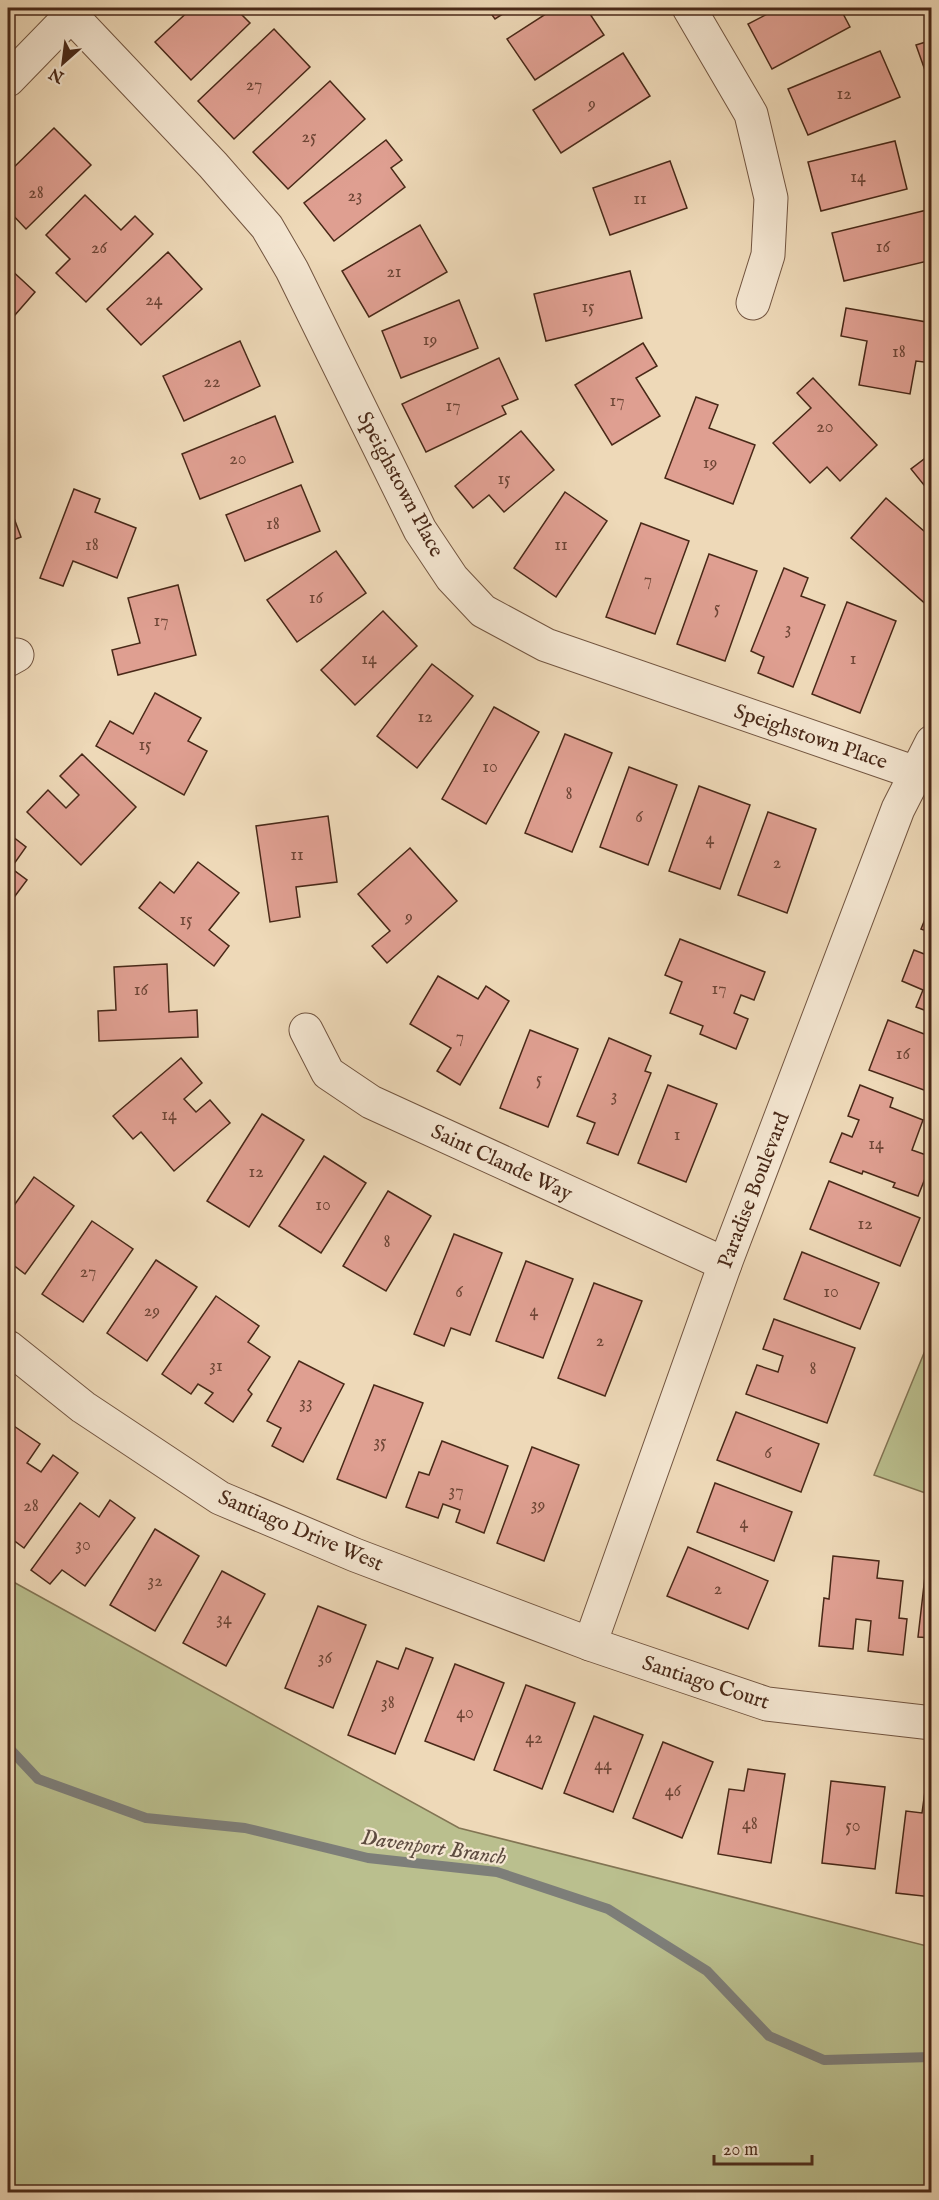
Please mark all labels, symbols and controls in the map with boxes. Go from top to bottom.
north arrow [33,33,93,93]
text: N [46,62,69,87]
house number: 27 [246,74,262,97]
house number: 12 [836,83,852,106]
house number: 9 [587,93,596,116]
house number: 25 [302,126,317,149]
house number: 14 [850,166,866,189]
house number: 28 [28,182,44,205]
house number: 23 [347,185,363,208]
house number: 11 [633,188,647,211]
house number: 16 [876,236,891,259]
house number: 26 [91,237,107,260]
house number: 21 [386,261,402,284]
house number: 24 [145,289,163,312]
house number: 15 [581,296,595,319]
house number: 19 [423,329,437,352]
house number: 18 [892,341,906,364]
house number: 22 [204,371,220,394]
house number: 17 [609,390,625,413]
house number: 17 [445,395,461,418]
street label: Speighstown Place [350,407,450,562]
house number: 20 [816,416,834,439]
house number: 20 [229,448,247,471]
house number: 19 [703,452,717,475]
house number: 15 [497,468,511,491]
house number: 18 [266,513,280,536]
house number: 18 [85,534,99,557]
house number: 11 [554,534,568,557]
house number: 7 [644,569,652,592]
house number: 16 [309,587,324,610]
house number: 5 [714,597,721,620]
house number: 17 [153,610,169,633]
house number: 3 [785,618,791,641]
house number: 14 [361,648,377,671]
house number: 1 [850,648,856,671]
street label: Speighstown Place [730,698,891,776]
house number: 12 [417,706,433,729]
house number: 15 [138,734,152,757]
house number: 10 [482,756,498,779]
house number: 8 [565,783,573,806]
house number: 6 [635,806,643,829]
house number: 4 [706,828,715,851]
house number: 11 [290,844,304,867]
house number: 2 [773,852,781,875]
house number: 9 [404,906,413,929]
house number: 15 [179,909,193,932]
house number: 17 [711,978,727,1001]
house number: 16 [134,979,149,1002]
house number: 7 [456,1026,464,1049]
house number: 16 [896,1043,911,1066]
house number: 5 [536,1068,543,1091]
house number: 3 [611,1085,617,1108]
house number: 14 [161,1104,177,1127]
street label: Paradise Boulevard [712,1108,797,1272]
street label: Saint Clande Way [426,1119,577,1208]
house number: 1 [674,1124,680,1147]
house number: 14 [868,1133,884,1156]
house number: 12 [248,1161,264,1184]
house number: 10 [315,1194,331,1217]
house number: 12 [857,1213,873,1236]
house number: 8 [383,1231,391,1254]
house number: 27 [80,1261,96,1284]
house number: 6 [455,1281,463,1304]
house number: 10 [823,1281,839,1304]
house number: 29 [144,1300,160,1323]
house number: 4 [530,1300,539,1323]
house number: 2 [596,1330,604,1353]
house number: 31 [209,1355,223,1378]
house number: 8 [809,1358,817,1381]
house number: 33 [299,1392,313,1415]
house number: 35 [373,1431,387,1454]
house number: 6 [764,1442,772,1465]
house number: 37 [448,1480,464,1503]
street label: Santiago Drive West [214,1484,387,1578]
house number: 39 [531,1494,545,1517]
house number: 28 [23,1495,39,1518]
house number: 4 [740,1512,749,1535]
house number: 30 [75,1534,91,1557]
house number: 32 [147,1570,163,1593]
house number: 2 [714,1578,722,1601]
house number: 34 [216,1608,232,1631]
house number: 36 [318,1647,333,1670]
street label: Santiago Court [639,1650,773,1717]
house number: 38 [381,1692,395,1715]
house number: 40 [456,1702,474,1725]
house number: 42 [525,1727,543,1750]
house number: 44 [594,1754,612,1777]
house number: 46 [665,1780,682,1803]
house number: 48 [742,1813,758,1836]
house number: 50 [845,1815,861,1838]
water label: Davenport Branch [359,1824,508,1872]
scale bar [714,2128,812,2166]
text: 20 m [723,2139,758,2162]

